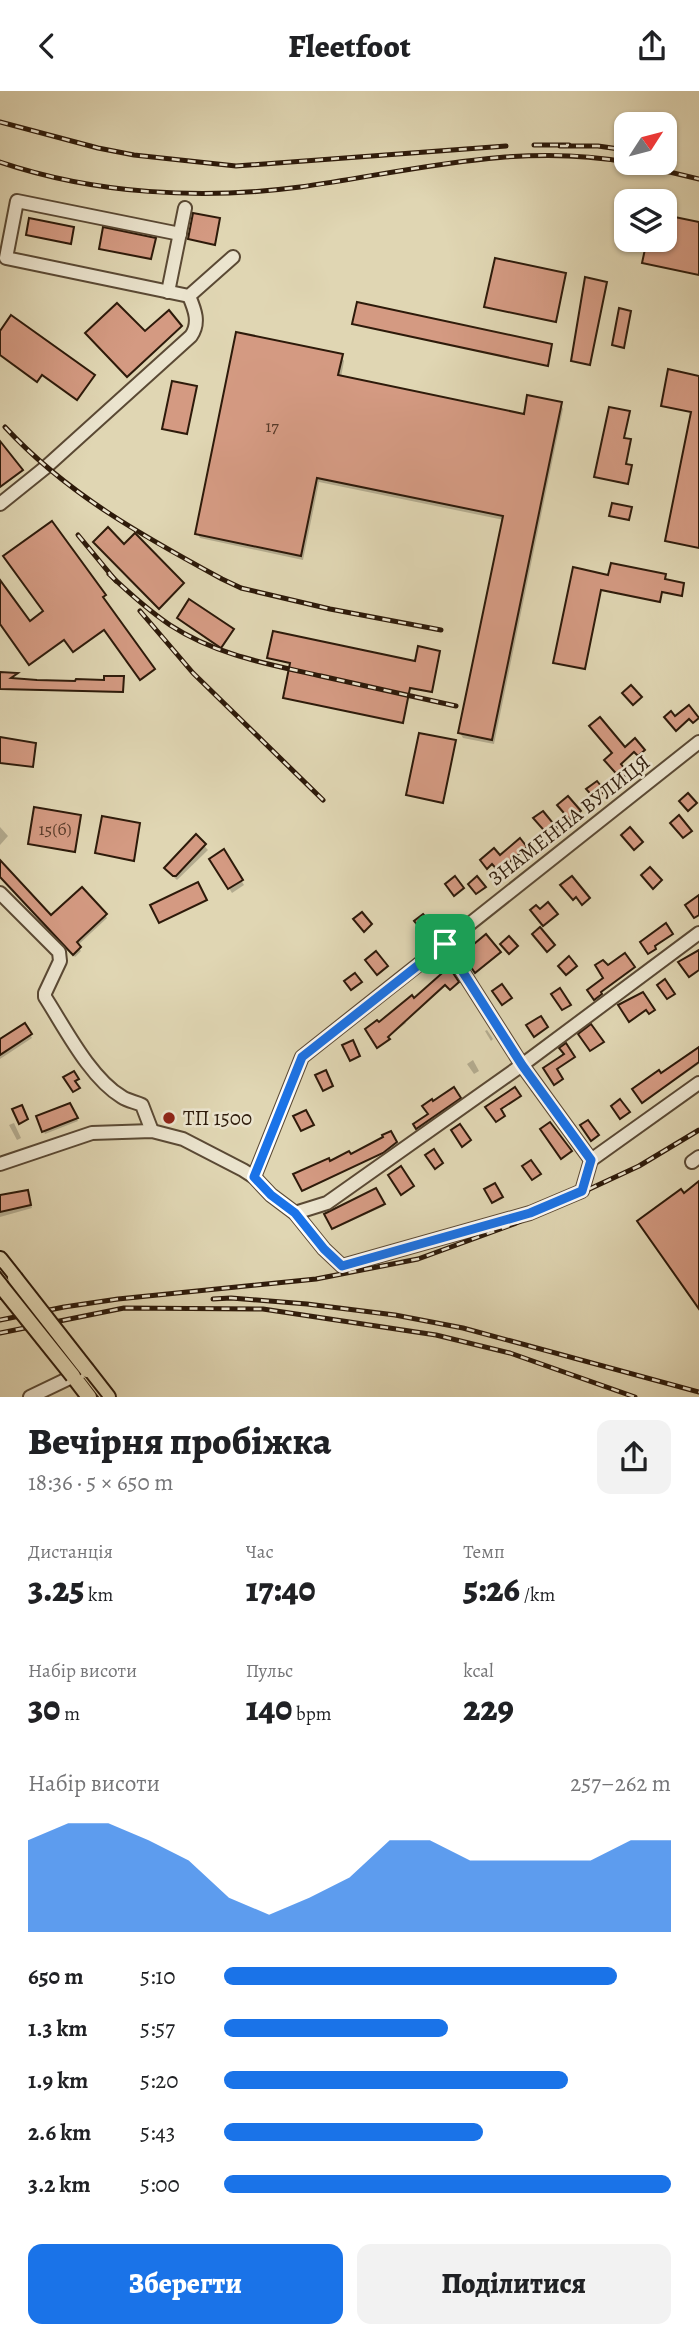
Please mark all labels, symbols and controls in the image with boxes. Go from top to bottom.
text: Fleetfoot [288,24,411,68]
icon: back [28,27,66,65]
icon: share [633,27,671,65]
north arrow [614,112,677,175]
map controls [614,112,677,252]
button: layers [614,189,677,252]
house number: 17 [265,414,279,438]
street label: ЗНАМЕННА ВУЛИЦЯ [482,748,656,892]
house number: 15(б) [38,817,72,841]
pin [415,914,475,974]
icon: arrive [426,925,464,963]
place label: ТП 1500 [183,1104,252,1132]
marker: ТП 1500 [161,1110,177,1126]
text: Вечірня пробіжка [28,1415,331,1467]
button: share [597,1420,671,1494]
text: 18:36 · 5 × 650 m [28,1467,173,1498]
text: Дистанція [28,1539,113,1565]
text: Час [246,1539,274,1565]
text: Темп [463,1539,505,1565]
text: 3.25 [28,1565,84,1613]
text: 17:40 [246,1565,316,1613]
text: 5:26 [463,1565,520,1613]
text: km [84,1582,113,1608]
text: /km [520,1582,555,1608]
text: Набір висоти [28,1658,137,1684]
text: Пульс [246,1658,293,1684]
text: kcal [463,1658,494,1684]
text: 30 [28,1684,60,1732]
text: 140 [246,1684,292,1732]
text: 229 [463,1684,514,1732]
text: m [60,1701,80,1727]
text: bpm [292,1701,332,1727]
text: Набір висоти [28,1768,160,1799]
text: 257–262 m [570,1768,671,1799]
text: 650 m [28,1961,83,1992]
text: 5:10 [140,1961,176,1992]
text: 1.3 km [28,2013,88,2044]
text: 5:57 [140,2013,175,2044]
text: 1.9 km [28,2065,88,2096]
text: 5:20 [140,2065,179,2096]
text: 2.6 km [28,2117,91,2148]
text: 5:43 [140,2117,175,2148]
text: 3.2 km [28,2169,91,2200]
text: 5:00 [140,2169,180,2200]
button: Зберегти [28,2244,343,2324]
button: Поділитися [357,2244,671,2324]

